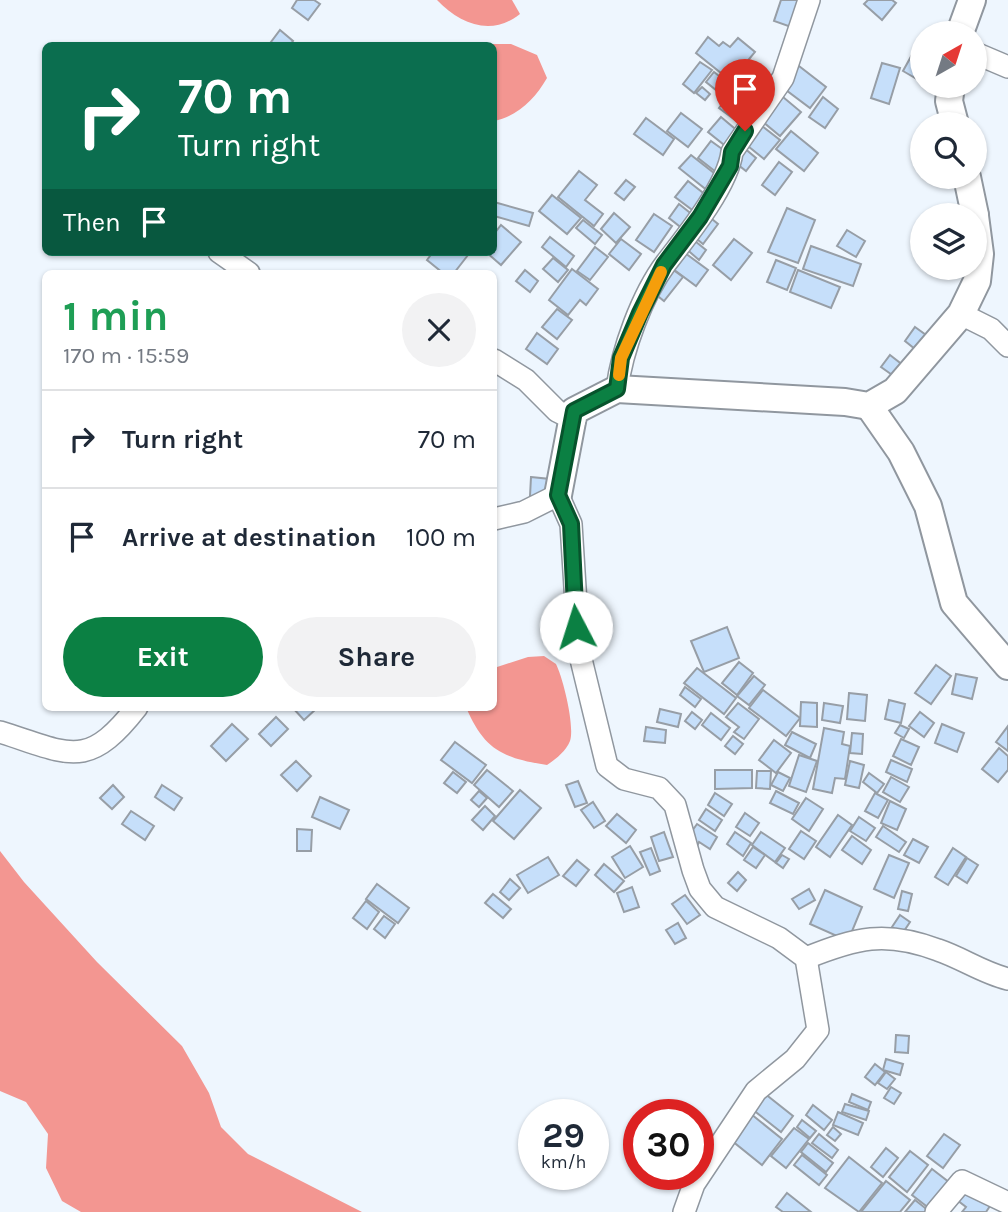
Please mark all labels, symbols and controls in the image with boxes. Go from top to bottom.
north arrow [910,21,987,98]
map controls [910,21,987,280]
pin [715,59,775,131]
text: 70 m [178,68,292,125]
icon: right [63,70,154,161]
icon: arrive [726,70,764,108]
button: search [910,112,987,189]
text: Turn right [178,127,320,164]
icon: arrive [135,203,173,241]
button: layers [910,203,987,280]
text: Then [63,207,121,238]
text: 1 min [63,291,168,341]
button: close [402,293,476,367]
text: 170 m · 15:59 [63,342,189,369]
icon: right [63,420,101,458]
text: Turn right [122,424,243,455]
text: 70 m [418,424,476,455]
icon: arrive [63,518,101,556]
text: Arrive at destination [122,522,376,553]
text: 100 m [406,522,476,553]
position arrow [539,590,613,664]
button: Exit [63,617,263,697]
button: Share [277,617,476,697]
speed limit sign: 30 [623,1099,714,1190]
text: 29 [542,1115,585,1156]
text: km/h [541,1151,586,1173]

